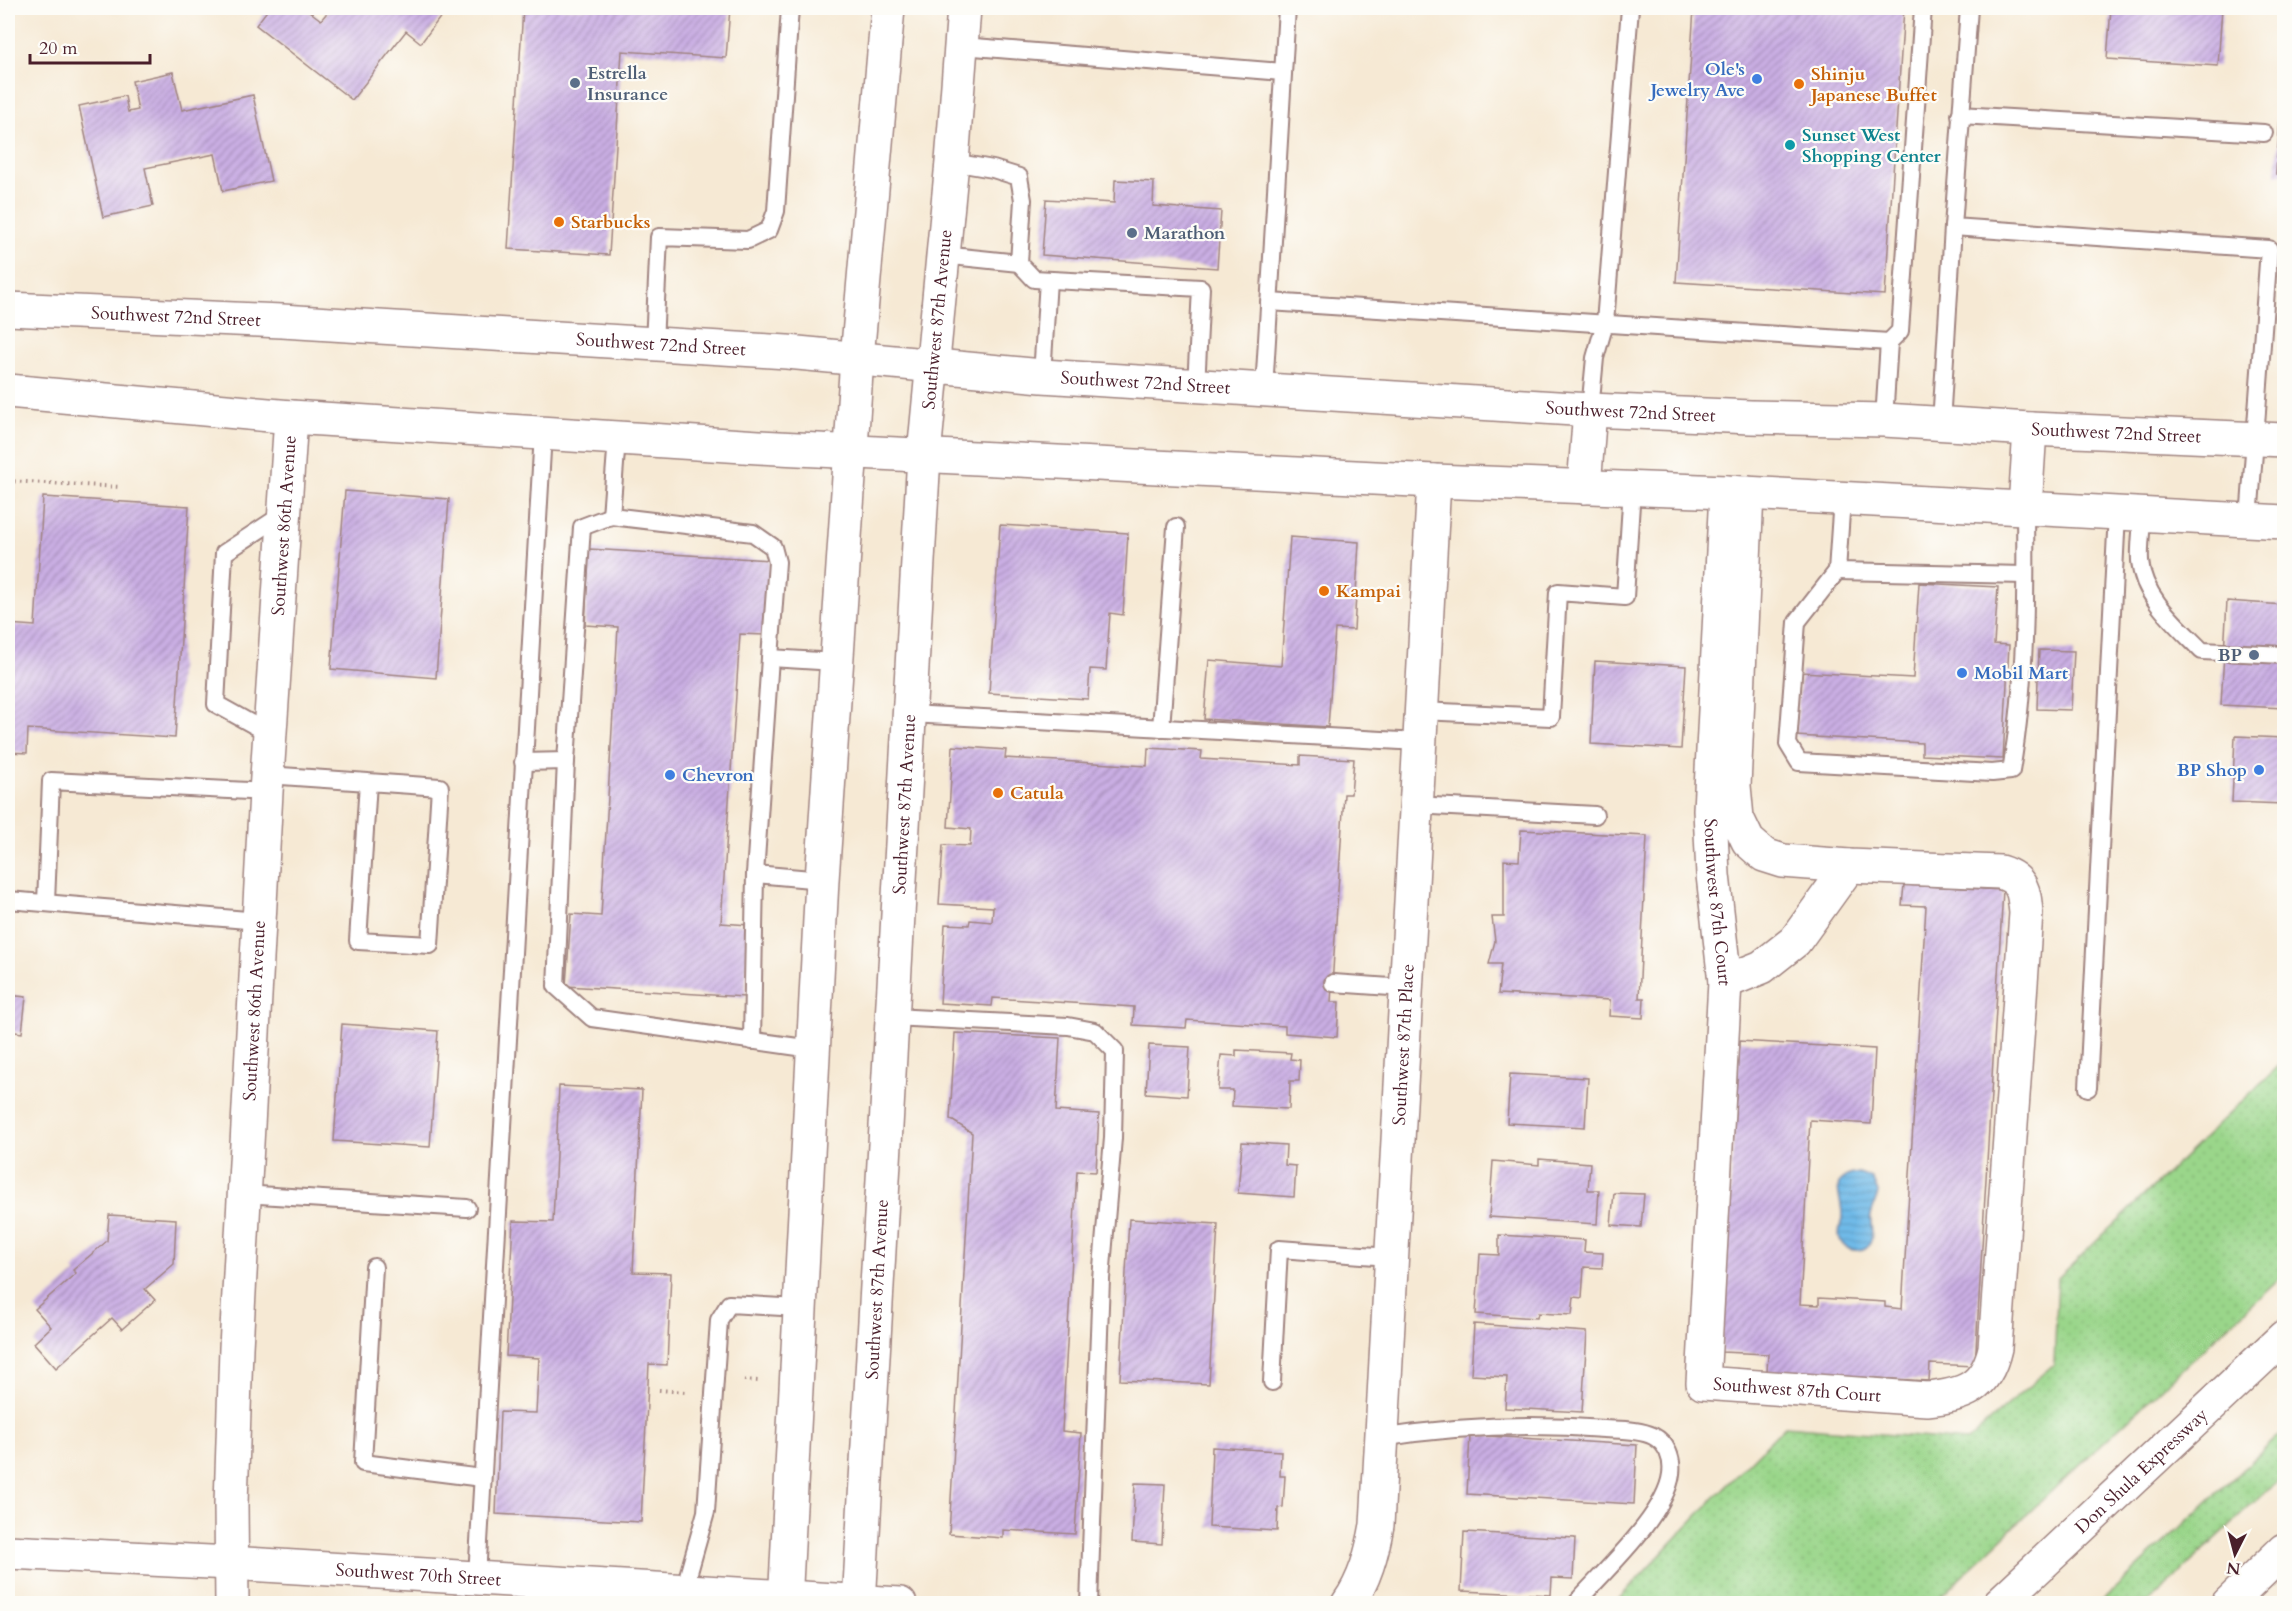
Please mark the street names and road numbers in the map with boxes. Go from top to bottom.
street label: Southwest 87th Avenue [916,228,958,411]
street label: Southwest 72nd Street [90,301,262,333]
street label: Southwest 72nd Street [575,327,747,362]
street label: Southwest 72nd Street [1060,365,1231,401]
street label: Southwest 72nd Street [1545,395,1716,428]
street label: Southwest 72nd Street [2031,417,2202,449]
street label: Southwest 86th Avenue [266,435,303,617]
street label: Southwest 87th Avenue [887,713,922,895]
street label: Southwest 87th Court [1697,818,1737,987]
street label: Southwest 86th Avenue [237,920,272,1102]
street label: Southwest 87th Place [1387,963,1421,1126]
street label: Southwest 87th Avenue [860,1199,895,1380]
street label: Southwest 87th Court [1712,1372,1882,1409]
street label: Don Shula Expressway [2070,1402,2214,1540]
street label: Southwest 70th Street [335,1557,502,1593]

